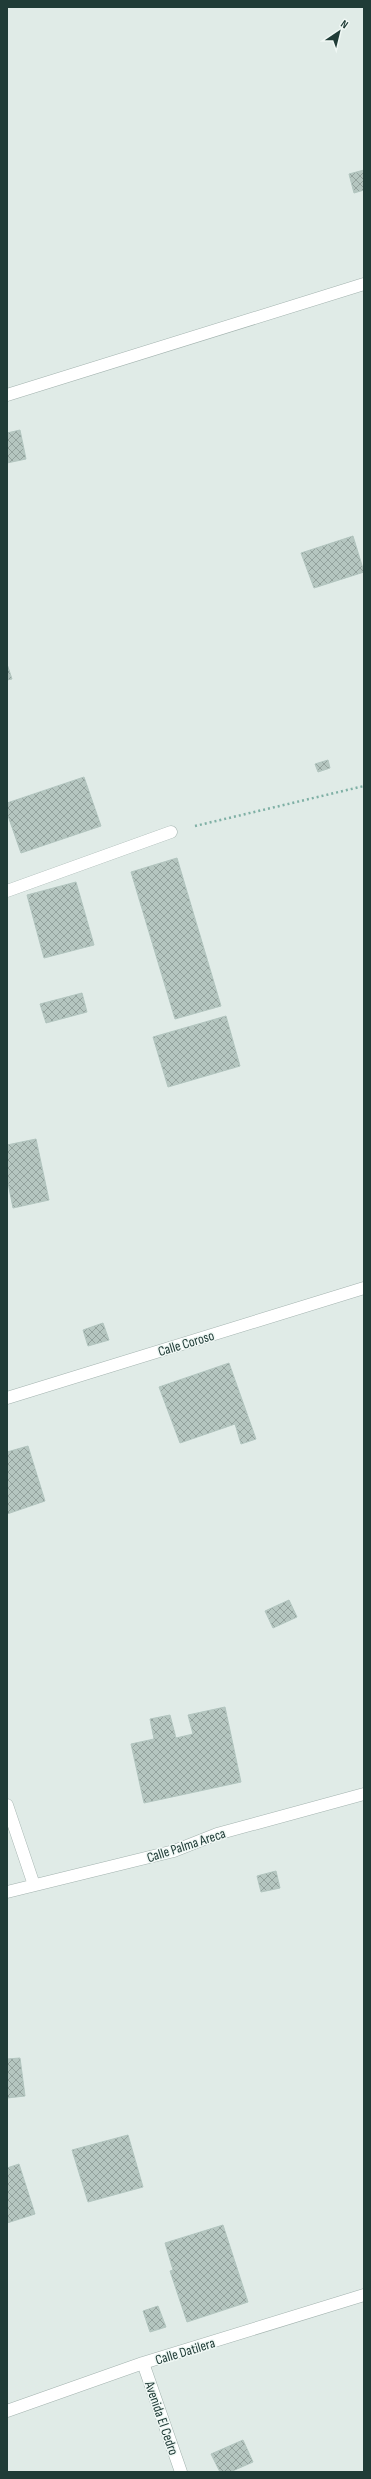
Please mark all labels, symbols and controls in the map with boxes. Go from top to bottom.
north arrow [319,12,359,52]
text: N [338,17,351,31]
street label: Calle Coroso [156,1327,217,1360]
street label: Calle Palma Areca [145,1825,228,1866]
street label: Calle Datilera [153,2334,217,2369]
street label: Avenida El Cedro [141,2378,182,2458]

